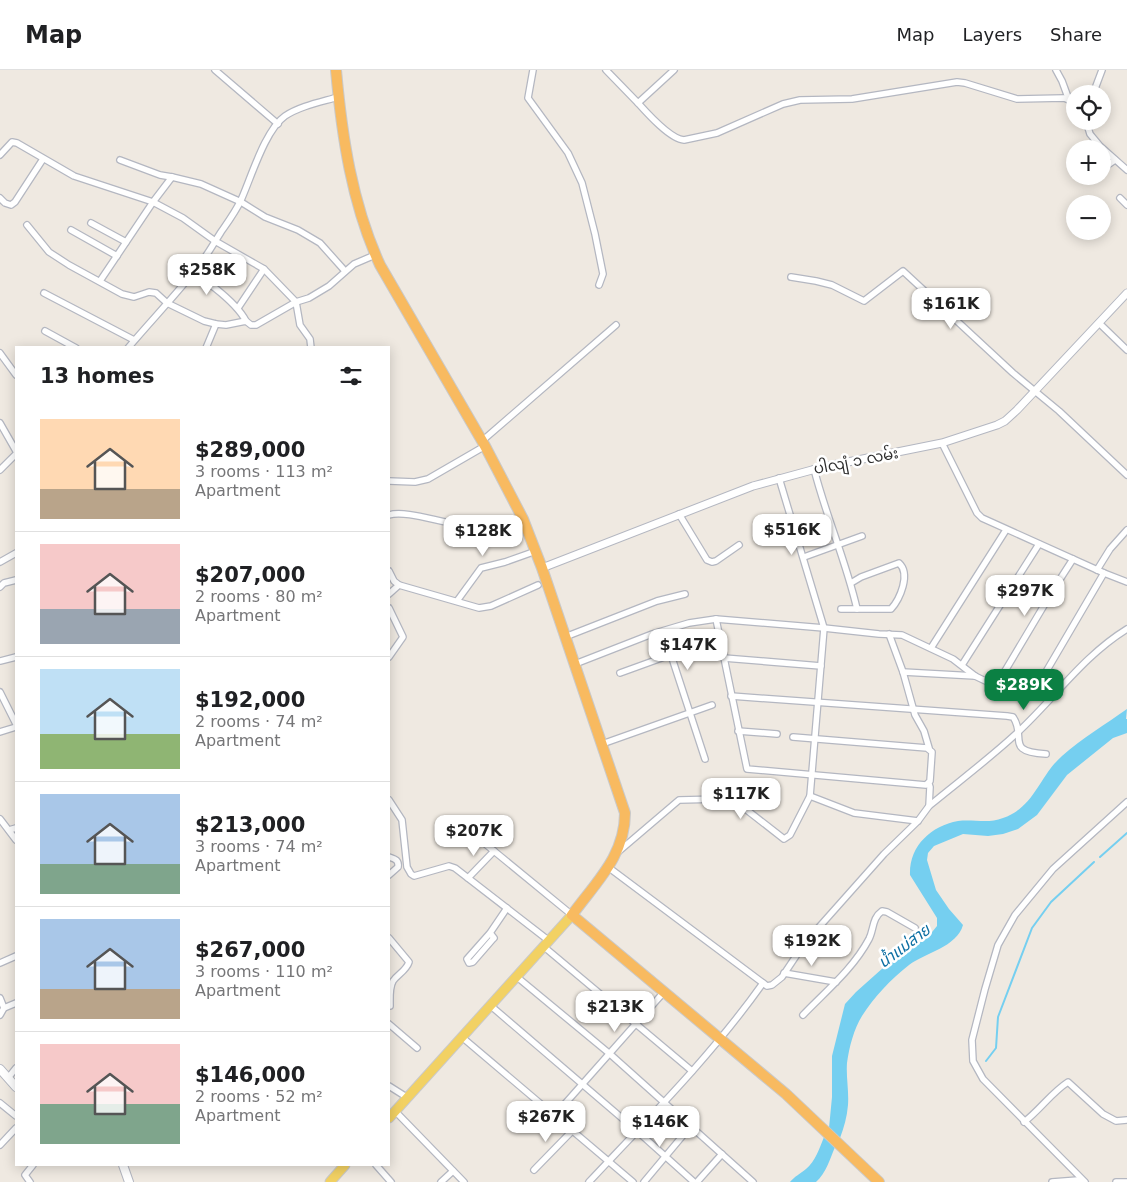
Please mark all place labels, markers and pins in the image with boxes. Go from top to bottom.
pin: $258K [172,254,242,296]
pin: $161K [916,288,986,330]
pin: $128K [448,514,518,557]
pin: $516K [757,514,827,556]
pin: $297K [990,574,1060,617]
pin: $147K [653,628,723,671]
pin: $289K [989,668,1059,711]
pin: $117K [706,778,776,820]
pin: $207K [439,814,509,857]
pin: $192K [777,924,847,967]
pin: $213K [580,990,650,1033]
pin: $267K [511,1100,581,1143]
pin: $146K [625,1106,695,1148]

